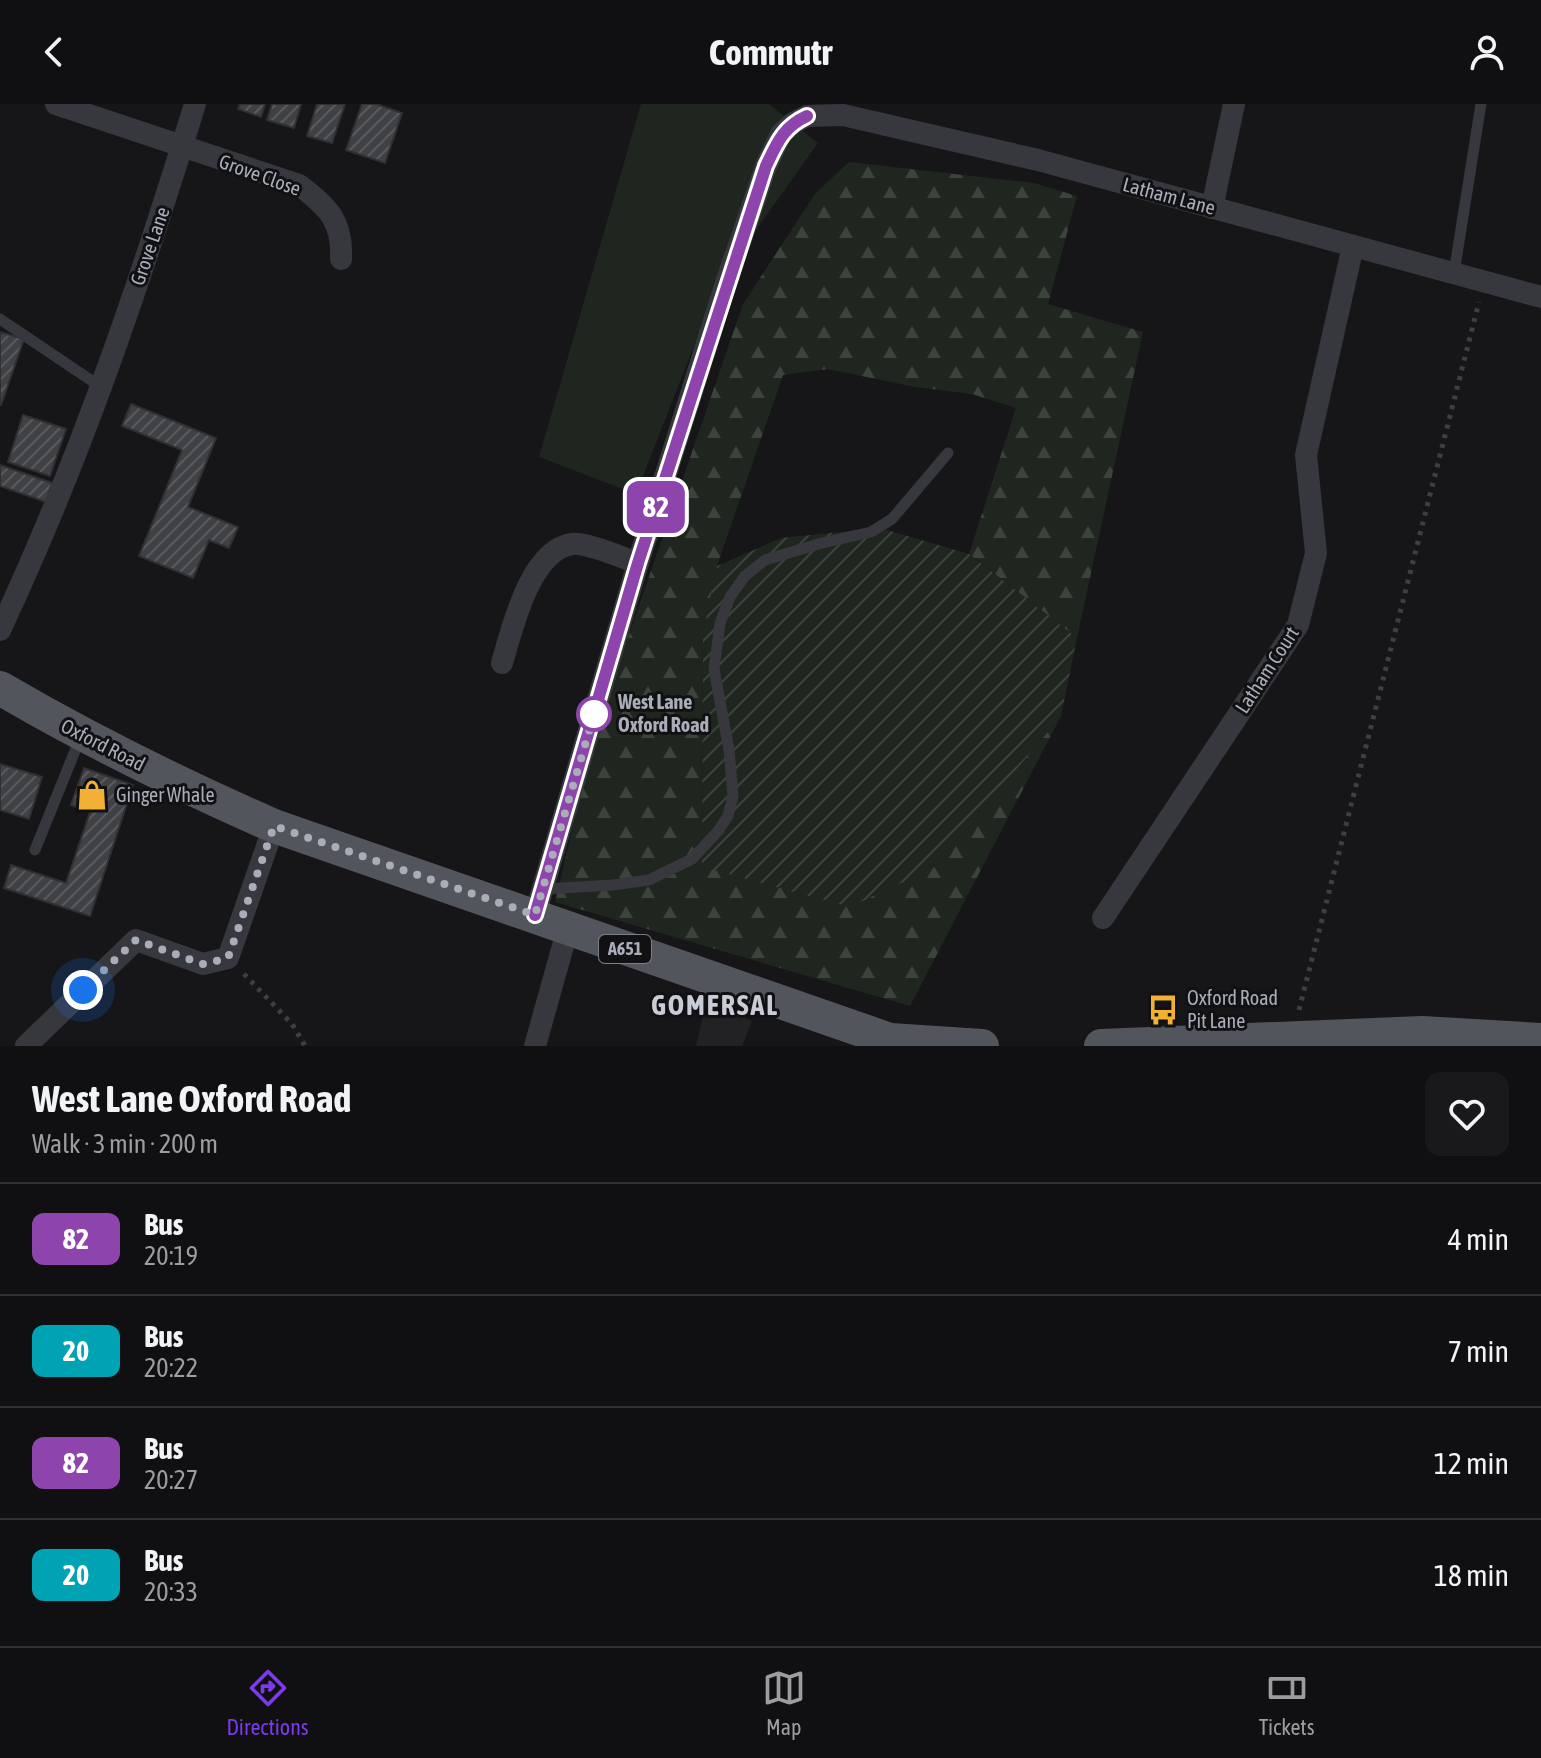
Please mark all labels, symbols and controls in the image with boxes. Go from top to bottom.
icon: back [32,30,76,74]
icon: person [1465,30,1509,74]
text: Commutr [709,31,832,73]
street label: Grove Close [216,149,304,200]
street label: Latham Lane [1120,172,1218,219]
street label: Grove Lane [125,204,174,288]
line badge: 82 [620,481,692,533]
text: 82 [643,491,669,523]
street label: Latham Court [1230,622,1303,717]
place label: West Lane Oxford Road [617,690,709,736]
marker: West Lane Oxford Road [577,697,611,731]
street label: Oxford Road [57,714,149,775]
shop icon: Ginger Whale [75,778,109,812]
place label: Ginger Whale [116,783,215,806]
road number: A651 [599,935,651,963]
your location [63,970,103,1010]
place label: Oxford Road Pit Lane [1187,986,1278,1032]
district label: GOMERSAL [651,989,779,1021]
bus stop icon: Oxford Road Pit Lane [1146,993,1180,1027]
button: heart [1425,1072,1509,1156]
text: West Lane Oxford Road [32,1077,351,1120]
text: Walk · 3 min · 200 m [32,1129,218,1159]
text: Bus [144,1207,183,1241]
text: 4 min [1448,1222,1509,1256]
text: 82 [63,1223,89,1255]
text: 20:19 [144,1241,198,1271]
text: Bus [144,1319,183,1353]
text: 7 min [1448,1334,1509,1368]
text: 20 [63,1335,89,1367]
text: 20:22 [144,1353,198,1383]
text: Bus [144,1431,183,1465]
text: 12 min [1434,1446,1509,1480]
text: 82 [63,1447,89,1479]
text: 20:27 [144,1465,198,1495]
text: Bus [144,1543,183,1577]
text: 18 min [1434,1558,1509,1592]
text: 20 [63,1559,89,1591]
text: 20:33 [144,1577,198,1607]
tab: Directions [227,1666,309,1740]
tab: Map [762,1666,806,1740]
tab: Tickets [1259,1666,1314,1740]

